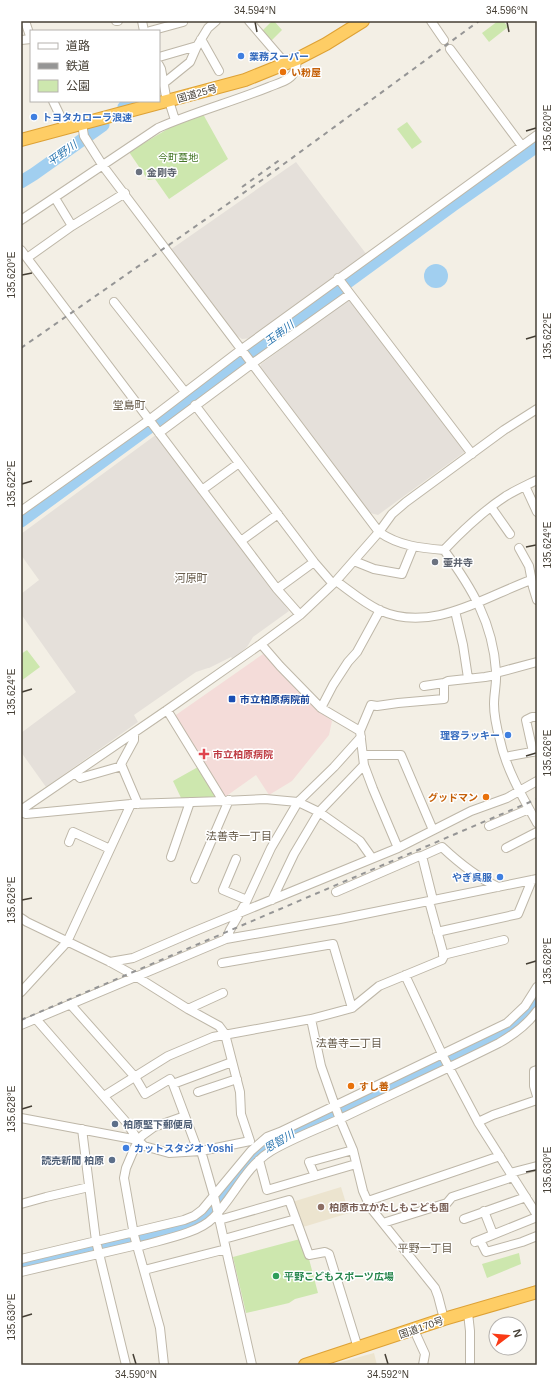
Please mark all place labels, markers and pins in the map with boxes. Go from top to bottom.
marker: 業務スーパー [236,51,246,61]
place label: 業務スーパー [249,51,309,62]
marker: い粉屋 [278,67,288,77]
place label: い粉屋 [291,67,321,78]
marker: トヨタカローラ浪速 [29,112,39,122]
place label: トヨタカローラ浪速 [42,112,132,123]
marker: 金剛寺 [134,167,144,177]
place label: 金剛寺 [147,167,177,178]
marker: 壷井寺 [430,557,440,567]
place label: 壷井寺 [443,557,473,568]
marker: 市立柏原病院前 [227,694,237,704]
place label: 市立柏原病院前 [240,694,310,705]
place label: 理容ラッキー [440,730,500,741]
marker: 理容ラッキー [503,730,513,740]
marker: 市立柏原病院 [198,748,210,760]
place label: 市立柏原病院 [213,749,273,760]
place label: グッドマン [428,792,478,803]
marker: グッドマン [481,792,491,802]
place label: やぎ呉服 [452,872,492,883]
marker: やぎ呉服 [495,872,505,882]
marker: すし善 [346,1081,356,1091]
place label: すし善 [359,1081,389,1092]
marker: 柏原堅下郵便局 [110,1119,120,1129]
place label: 柏原堅下郵便局 [123,1119,193,1130]
marker: カットスタジオ Yoshi [121,1143,131,1153]
place label: カットスタジオ Yoshi [134,1143,233,1154]
place label: 読売新聞 柏原 [41,1155,104,1166]
marker: 読売新聞 柏原 [107,1155,117,1165]
marker: 柏原市立かたしもこども園 [316,1202,326,1212]
place label: 柏原市立かたしもこども園 [329,1202,449,1213]
marker: 平野こどもスポーツ広場 [271,1271,281,1281]
place label: 平野こどもスポーツ広場 [284,1271,394,1282]

